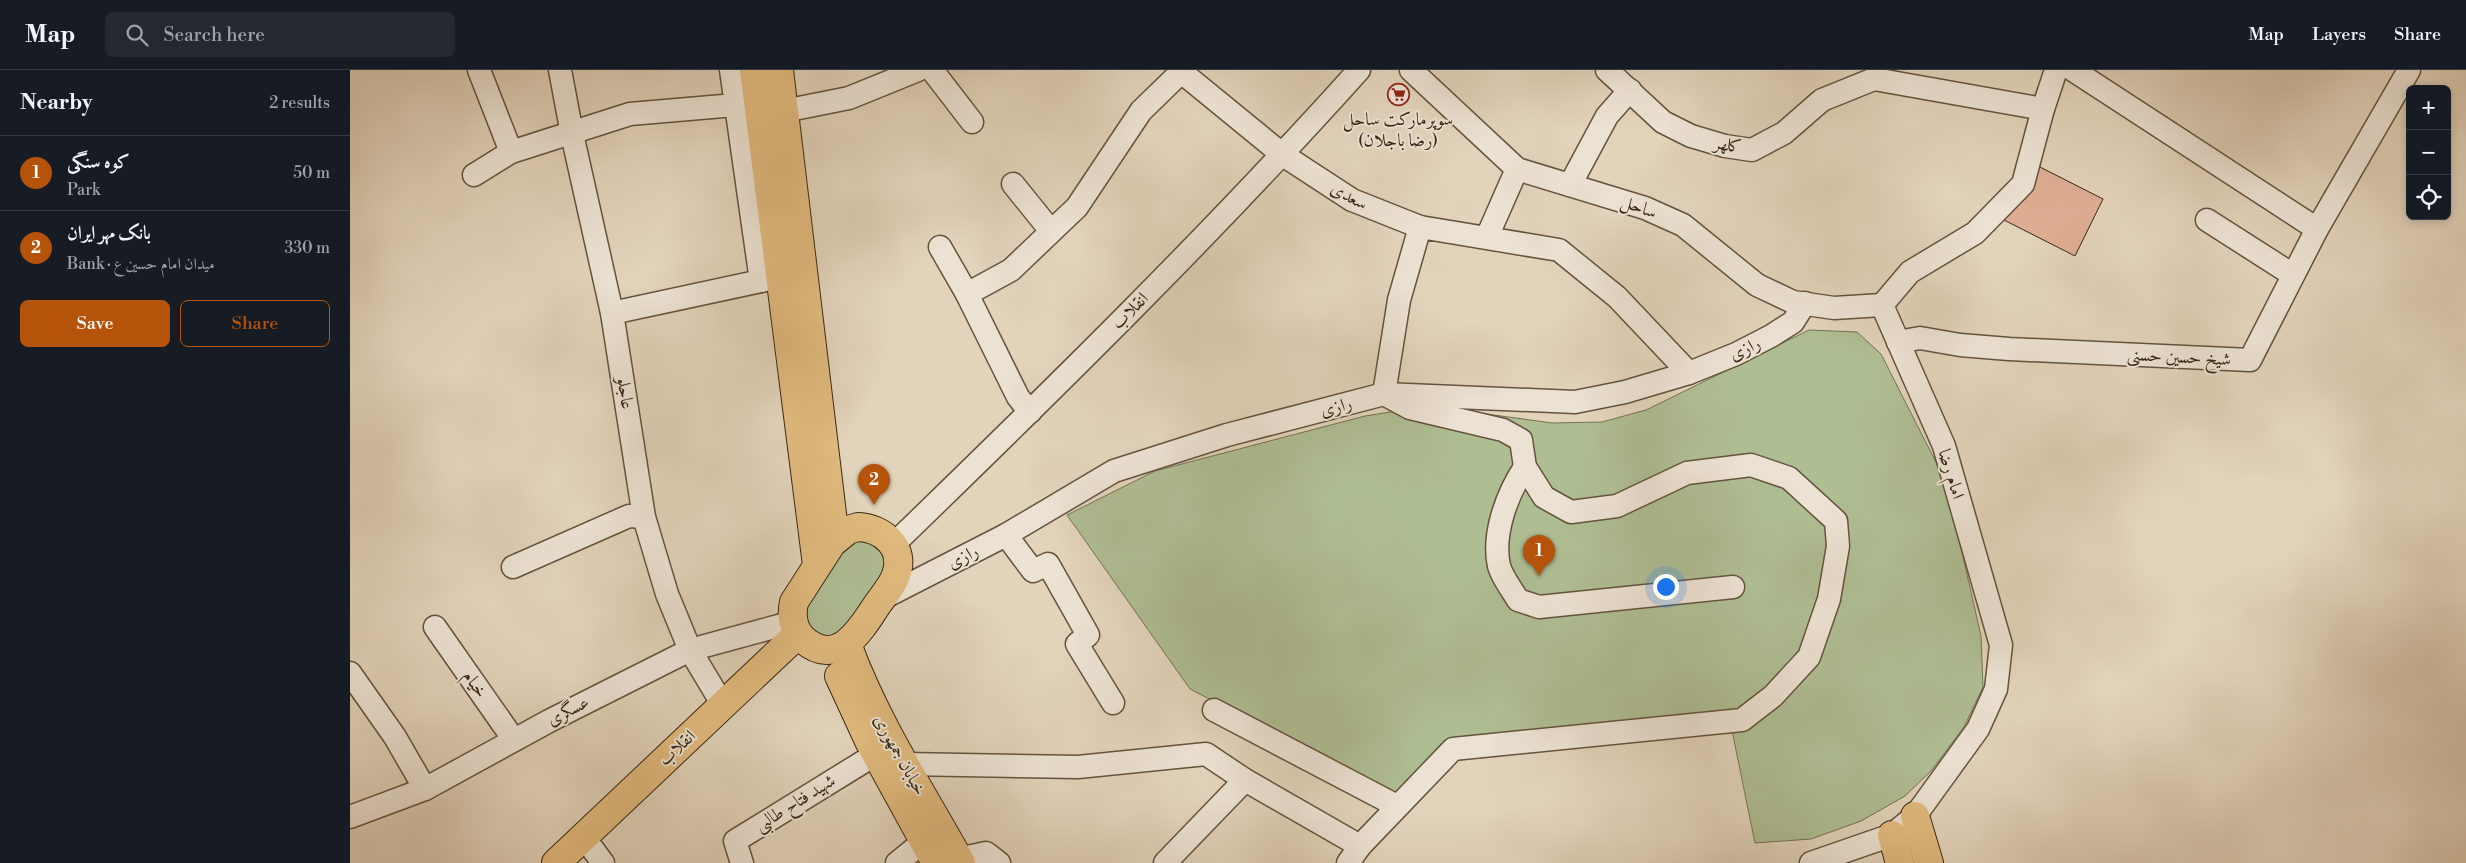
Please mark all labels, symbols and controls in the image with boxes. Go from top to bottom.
search box [105,12,455,57]
text: Map [25,20,75,50]
icon: search [123,21,151,49]
text: Search here [163,23,265,47]
text: Map [2249,23,2284,46]
text: Layers [2312,23,2366,46]
text: Share [2394,23,2441,46]
supermarket icon: سوپرمارکت ساحل (رضا باجلان) [1386,82,1410,106]
map controls [2406,85,2451,220]
button: + [2406,85,2451,130]
text: Nearby [20,90,93,116]
text: 2 results [269,93,330,113]
place label: سوپرمارکت ساحل (رضا باجلان) [1343,108,1453,152]
button: − [2406,130,2451,175]
street label: کلهر [1710,131,1744,159]
text: کوه سنگی [67,150,130,174]
text: 1 [32,163,40,183]
text: 50 m [293,163,330,183]
button: locate [2406,175,2451,220]
street label: سعدی [1326,177,1372,215]
text: Park [67,180,100,200]
street label: ساحل [1617,190,1660,225]
text: بانک مهر ایران [67,221,151,245]
text: 2 [31,238,41,258]
text: 330 m [284,238,330,258]
text: Bank · میدان امام حسین ع [67,254,215,274]
street label: انقلاب [1107,288,1153,334]
button: Save [20,300,170,347]
button: Share [180,300,330,347]
street label: رازی [1726,332,1764,366]
street label: شیخ حسین حسنی [2126,343,2232,375]
street label: عاجلو [611,373,639,411]
street label: رازی [1318,392,1354,422]
street label: امام رضا [1929,446,1969,503]
pin: 2 [858,464,890,505]
pin: 1 [1523,535,1555,576]
street label: رازی [944,539,982,575]
your location [1653,574,1679,600]
street label: خیام [454,666,493,705]
street label: عسگری [543,691,593,731]
street label: خیابان جمهوری [868,710,932,800]
street label: انقلاب [653,725,701,771]
street label: شهید فتاح طالبی [750,769,842,840]

